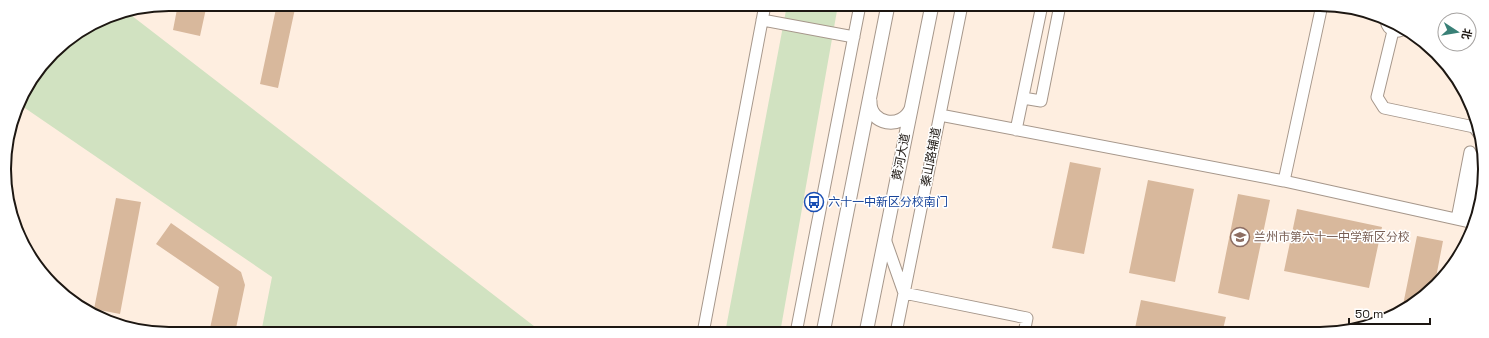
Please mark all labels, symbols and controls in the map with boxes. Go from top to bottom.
north arrow [1437,12,1477,52]
text: 北 [1459,27,1475,41]
street label: 秦山路辅道 [917,126,945,188]
street label: 黄河大道 [889,132,913,182]
bus stop icon: 六十一中新区分校南门 [803,191,825,213]
place label: 六十一中新区分校南门 [828,194,948,210]
school or university icon: 兰州市第六十一中学新区分校 [1229,226,1251,248]
place label: 兰州市第六十一中学新区分校 [1254,229,1410,245]
scale bar [1349,300,1430,326]
text: 50 m [1355,306,1383,322]

